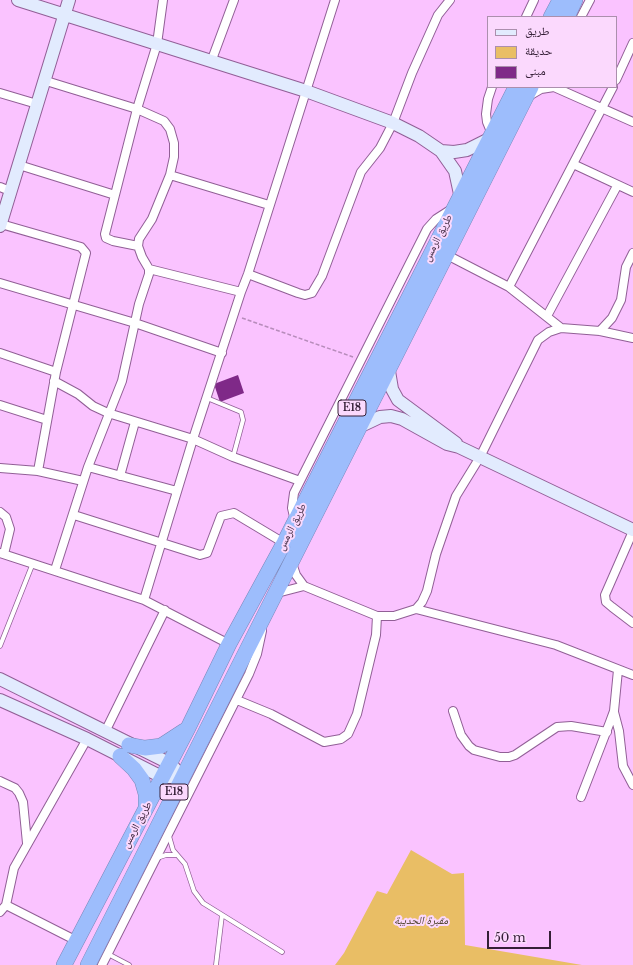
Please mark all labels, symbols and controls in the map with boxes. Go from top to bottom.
legend [487,16,617,88]
text: طريق [525,23,550,38]
text: حديقة [525,43,553,58]
text: مبنى [525,63,546,78]
street label: طريق الرمس [420,212,456,264]
road number: E18 [338,400,366,416]
street label: طريق الرمس [274,501,310,553]
road number: E18 [160,784,188,800]
street label: طريق الرمس [119,799,155,851]
park label: مقبرة الحديبة [394,914,448,928]
scale bar [489,923,553,949]
text: 50 m [494,930,526,945]

